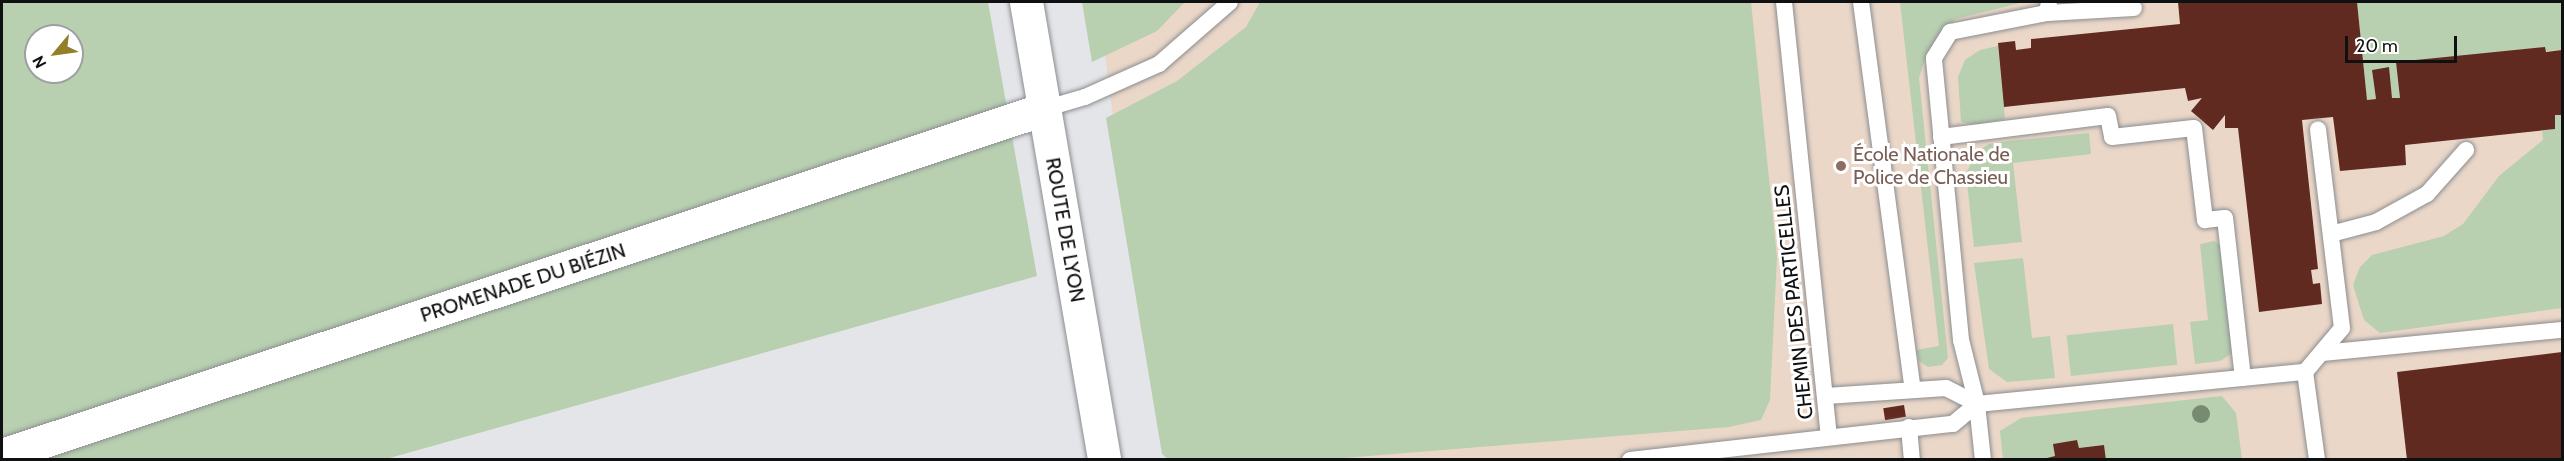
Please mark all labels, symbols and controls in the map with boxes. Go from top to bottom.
north arrow [24,24,84,84]
scale bar [2348,24,2460,62]
text: 20 m [2356,35,2398,57]
text: N [29,52,51,72]
place label: École Nationale de Police de Chassieu [1853,142,2010,189]
street label: ROUTE DE LYON [1040,156,1090,304]
marker: École Nationale de Police de Chassieu [1834,159,1848,173]
street label: CHEMIN DES PARTICELLES [1770,183,1818,421]
street label: PROMENADE DU BIÉZIN [417,238,629,328]

